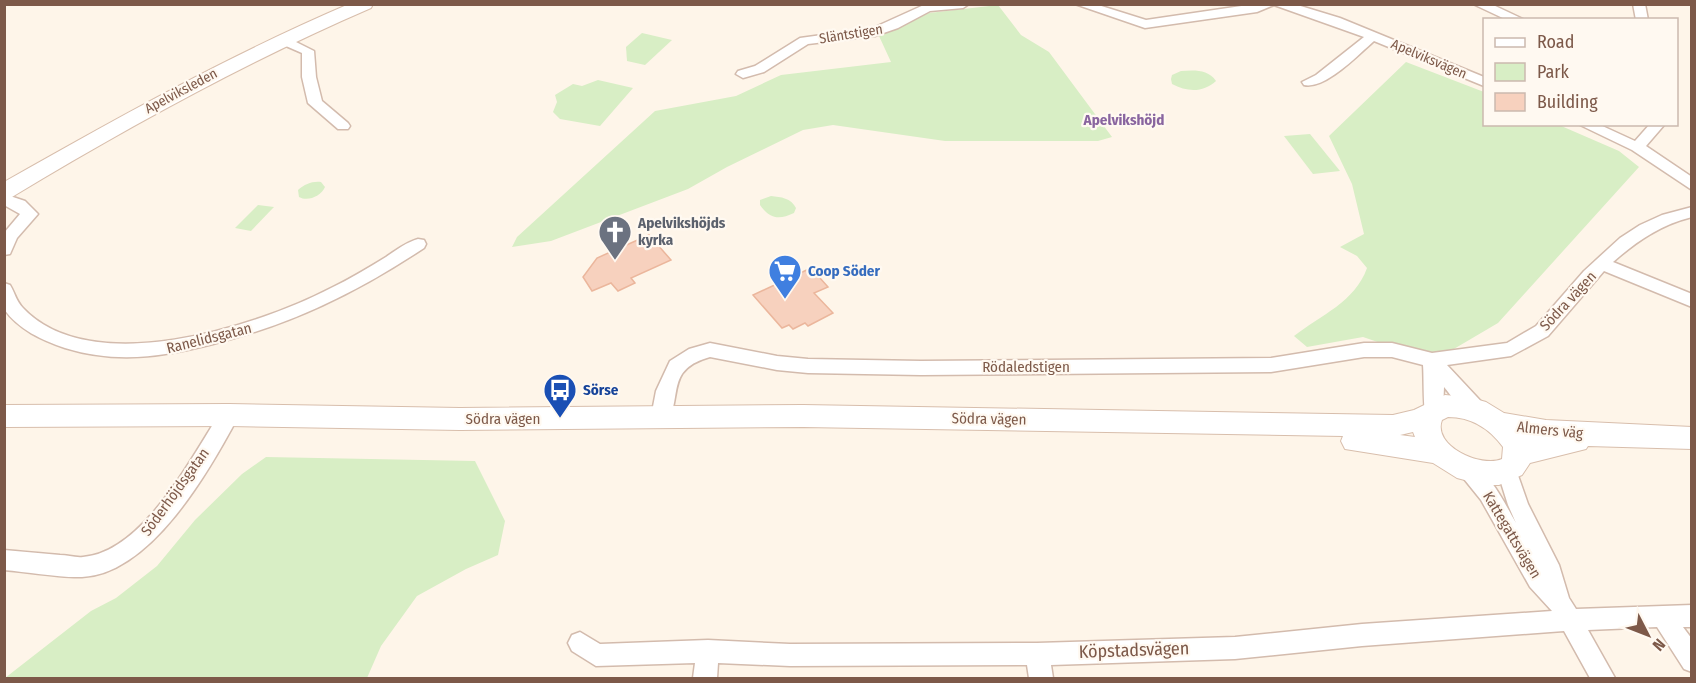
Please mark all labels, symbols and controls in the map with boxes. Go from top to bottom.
legend [1483,18,1678,126]
street label: Släntstigen [818,21,884,47]
text: Road [1537,31,1574,53]
street label: Apelviksvägen [1389,35,1469,83]
text: Park [1537,61,1570,83]
street label: Apelviksleden [142,65,220,117]
text: Building [1537,91,1598,113]
district label: Apelvikshöjd [1083,111,1164,129]
church icon: Apelvikshöjds kyrka [597,214,633,261]
place label: Apelvikshöjds kyrka [637,214,726,249]
supermarket icon: Coop Söder [767,253,803,300]
place label: Coop Söder [808,262,880,280]
street label: Södra vägen [1536,268,1600,334]
street label: Ranelidsgatan [165,319,253,357]
street label: Rödaledstigen [982,358,1070,376]
bus stop icon: Sörse [542,372,578,419]
place label: Sörse [583,381,619,399]
street label: Södra vägen [951,409,1027,429]
street label: Södra vägen [466,410,540,428]
street label: Almers väg [1516,418,1584,442]
street label: Söderhöjdsgatan [137,445,213,539]
street label: Kattegattsvägen [1479,488,1545,582]
north arrow [1618,605,1678,665]
text: N [1649,635,1669,655]
street label: Köpstadsvägen [1078,637,1190,663]

